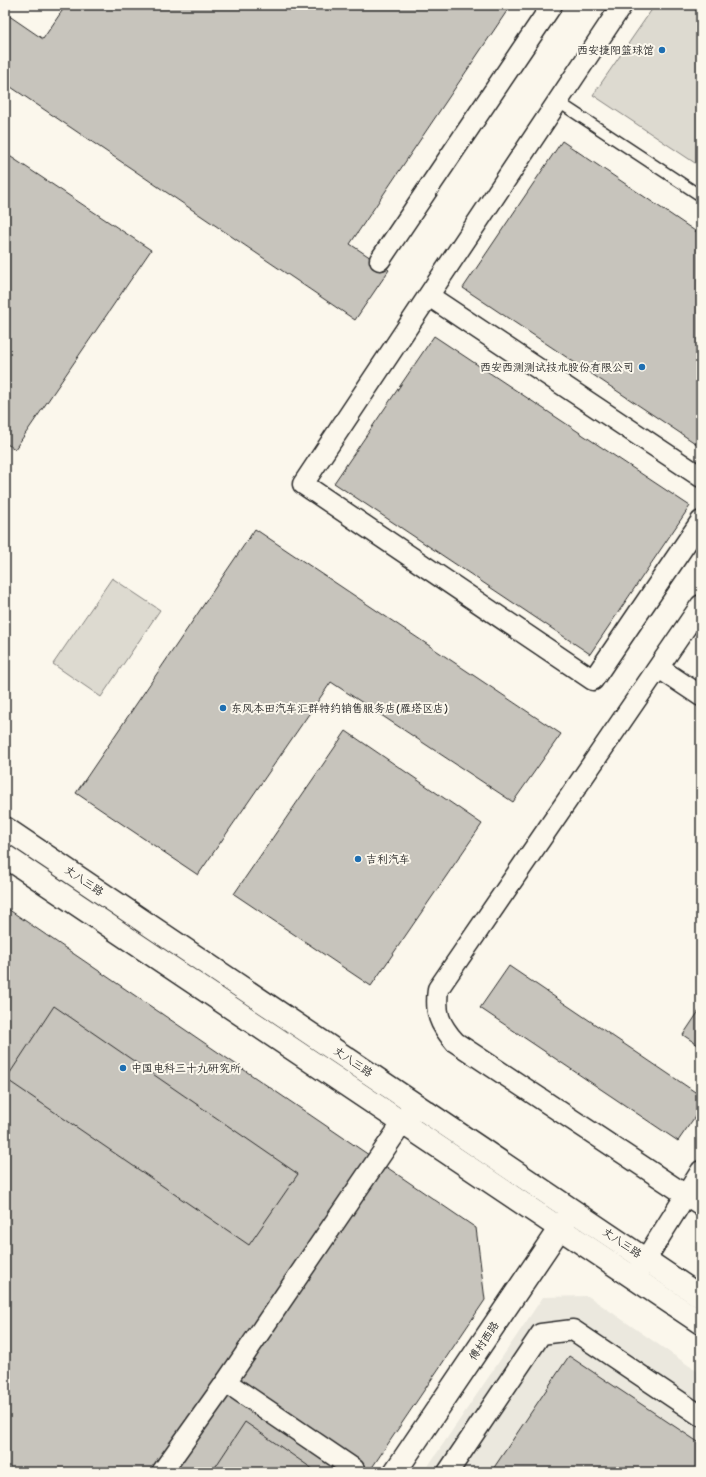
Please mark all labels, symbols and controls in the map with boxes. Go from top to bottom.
place label: 西安捷阳篮球馆 [577,44,654,57]
marker: 西安捷阳篮球馆 [657,45,667,55]
place label: 西安西测测试技术股份有限公司 [480,361,634,374]
marker: 西安西测测试技术股份有限公司 [637,362,647,372]
place label: 东风本田汽车汇群特约销售服务店(雁塔区店) [231,702,448,715]
marker: 东风本田汽车汇群特约销售服务店(雁塔区店) [218,703,228,713]
place label: 吉利汽车 [366,853,410,866]
marker: 吉利汽车 [353,854,363,864]
street label: 丈八三路 [62,863,106,899]
street label: 丈八三路 [331,1044,375,1080]
place label: 中国电科三十九研究所 [131,1062,241,1075]
marker: 中国电科三十九研究所 [118,1063,128,1073]
street label: 丈八三路 [600,1225,644,1261]
street label: 傅村西路 [466,1319,502,1363]

